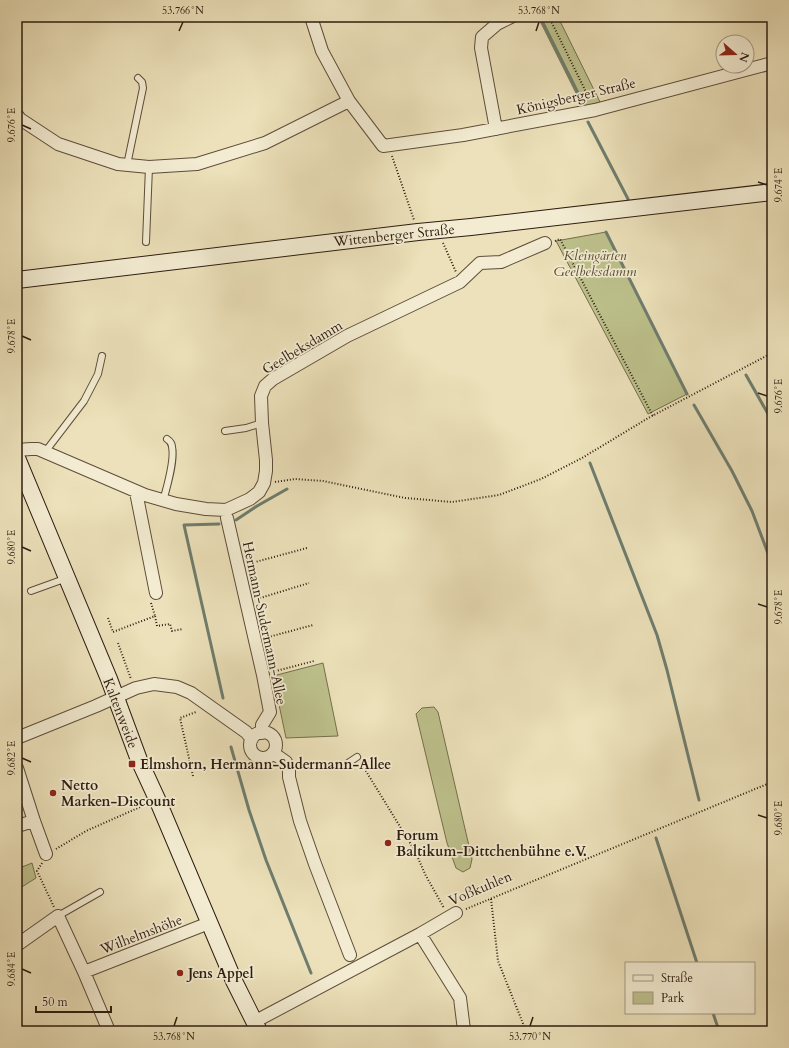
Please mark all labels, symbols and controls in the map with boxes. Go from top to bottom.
text: 53.766°N [162,4,204,18]
text: 53.768°N [518,4,560,18]
north arrow [715,34,755,74]
text: N [735,50,753,65]
street label: Königsberger Straße [515,74,638,119]
text: 9.676°E [5,108,19,142]
text: 9.674°E [772,168,786,202]
street label: Wittenberger Straße [331,220,456,251]
park label: Kleingärten Geelbeksdamm [553,246,637,281]
street label: Geelbeksdamm [259,316,346,379]
text: 9.678°E [5,319,19,353]
text: 9.676°E [772,379,786,413]
text: 9.680°E [5,530,19,564]
street label: Hermann-Sudermann-Allee [238,540,291,707]
text: 9.678°E [772,590,786,624]
street label: Kaltenweide [98,675,143,751]
text: 9.682°E [5,741,19,775]
place label: Elmshorn, Hermann-Sudermann-Allee [140,755,391,774]
marker: Elmshorn, Hermann-Sudermann-Allee [127,759,137,769]
place label: Netto Marken-Discount [61,776,175,811]
marker: Netto Marken-Discount [48,788,58,798]
text: 9.680°E [772,801,786,835]
place label: Forum Baltikum-Dittchenbühne e.V. [396,826,587,861]
marker: Forum Baltikum-Dittchenbühne e.V. [383,838,393,848]
street label: Voßkuhlen [446,867,515,910]
street label: Wilhelmshöhe [97,910,185,959]
text: 9.684°E [5,952,19,986]
legend [625,962,755,1014]
place label: Jens Appel [186,964,254,983]
marker: Jens Appel [175,968,185,978]
text: Straße [661,970,693,986]
scale bar [36,988,111,1014]
text: Park [661,990,685,1006]
text: 50 m [42,994,69,1010]
text: 53.768°N [153,1030,195,1044]
text: 53.770°N [509,1030,551,1044]

